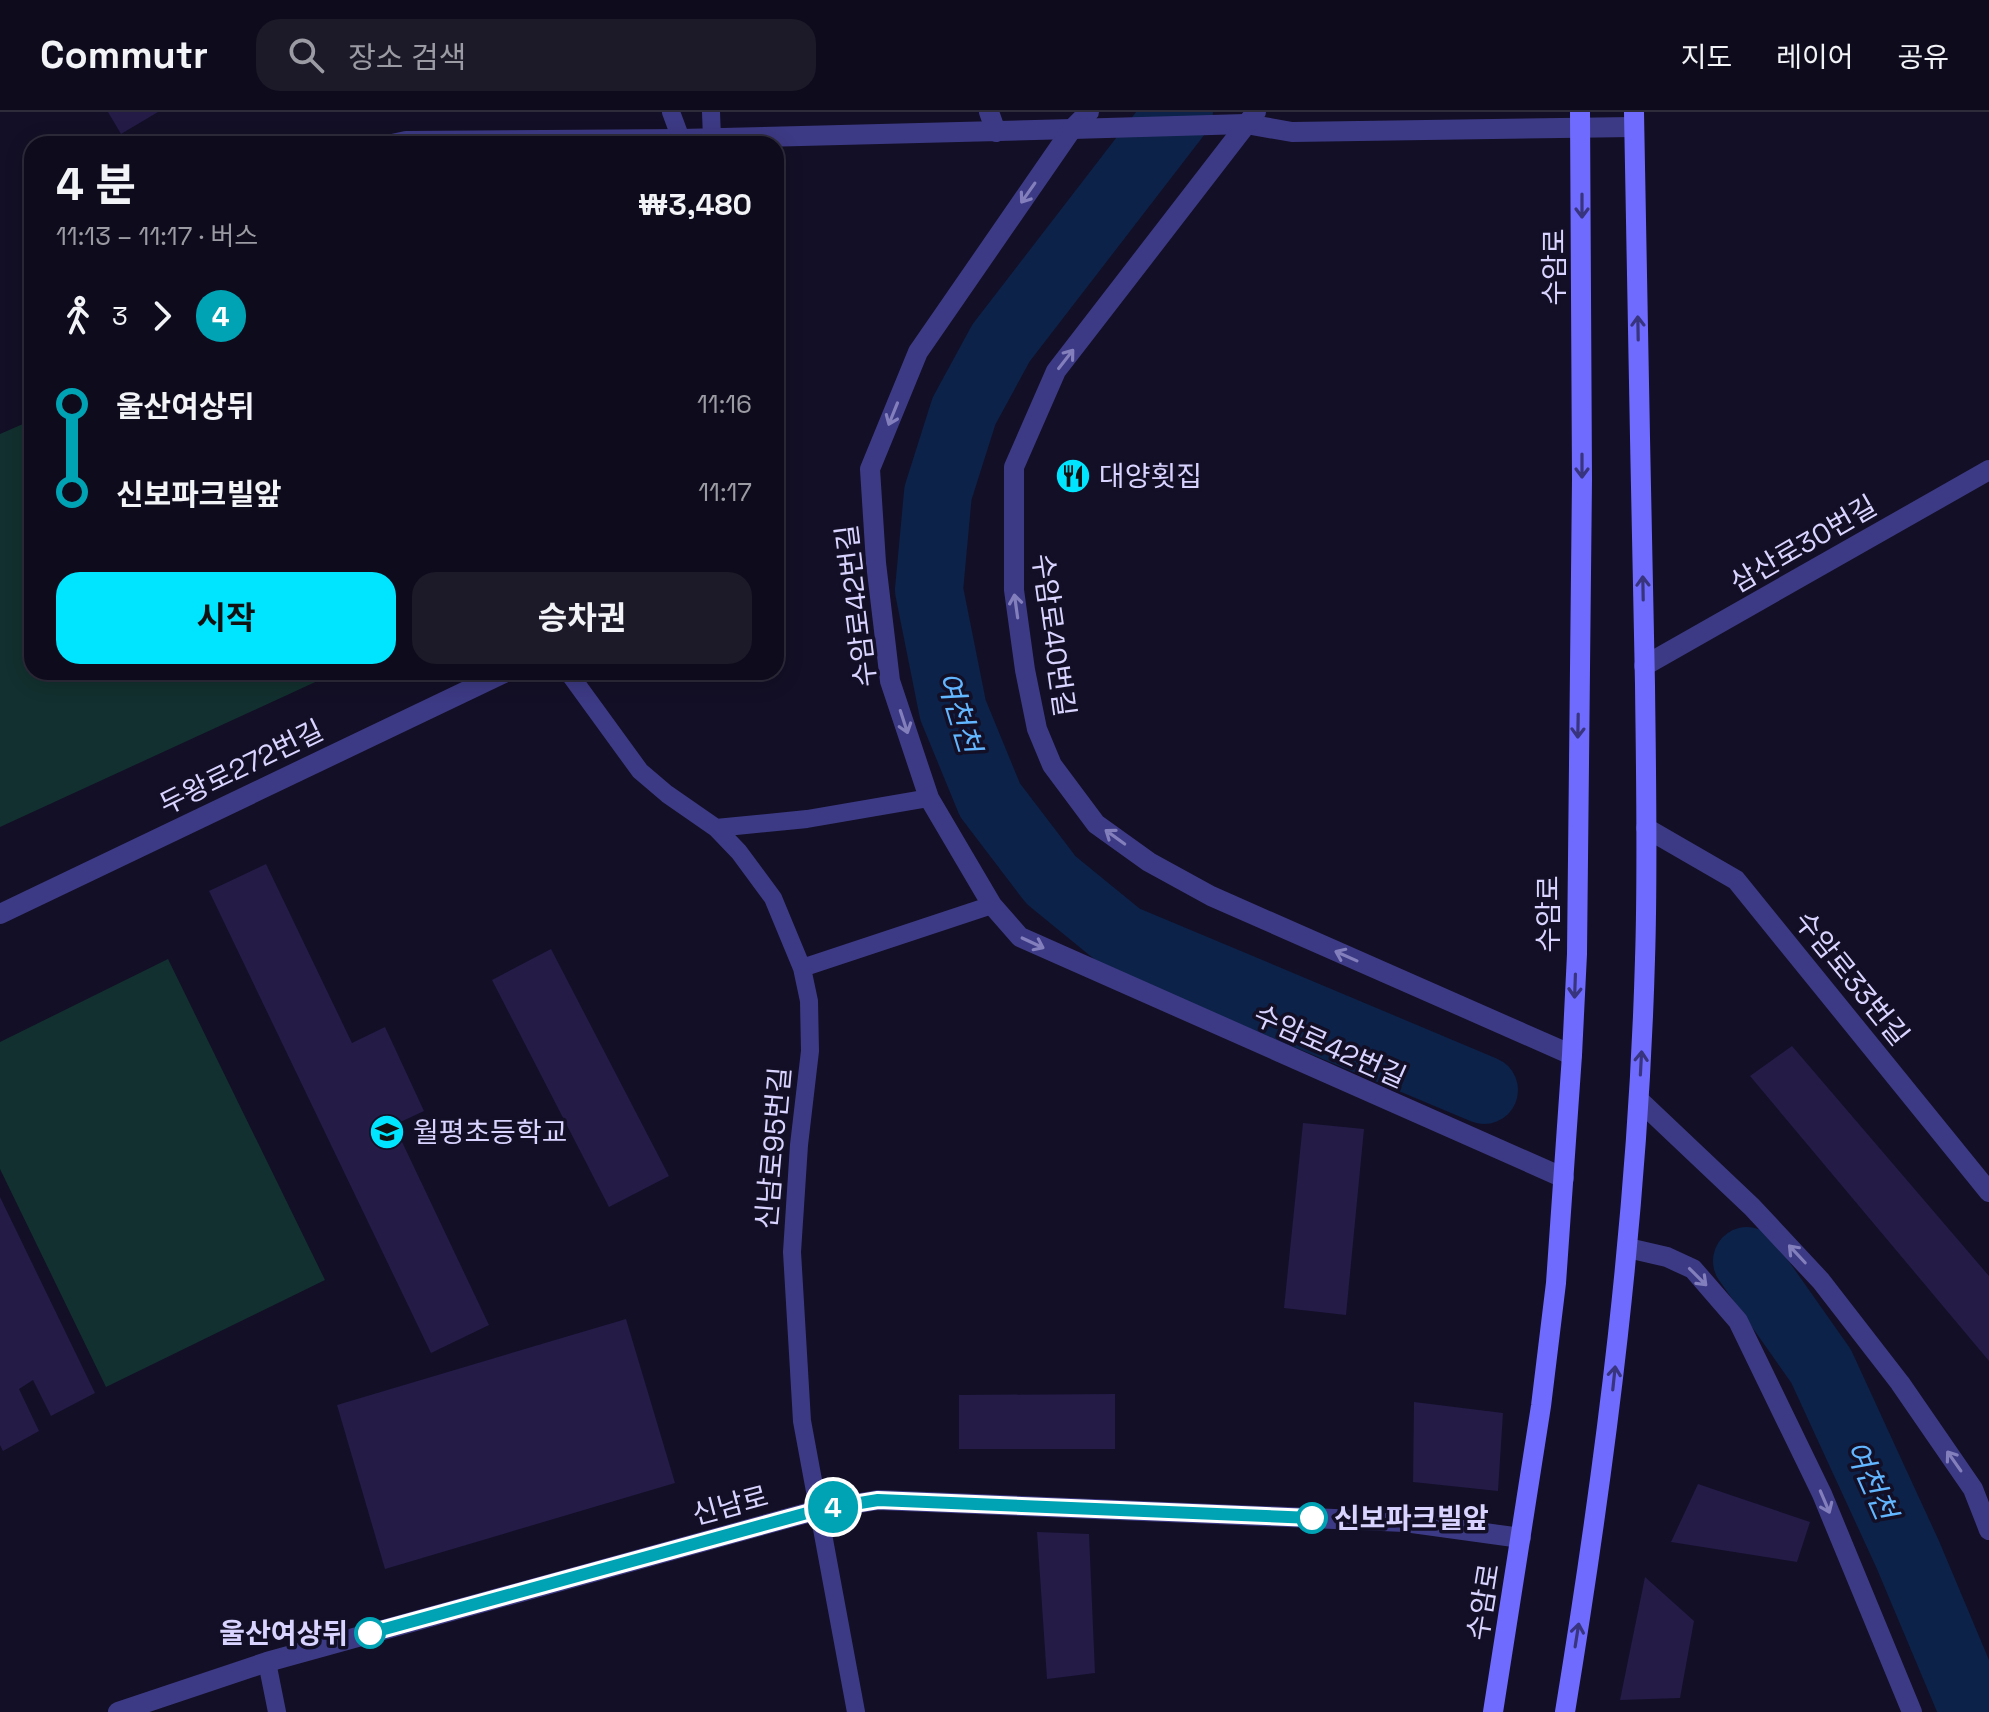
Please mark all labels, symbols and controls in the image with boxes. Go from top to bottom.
search box [256,19,816,91]
text: Commutr [40,31,208,79]
icon: search [284,33,328,77]
text: 장소 검색 [348,38,466,77]
text: 지도 [1681,39,1732,75]
text: 레이어 [1776,39,1853,75]
text: 공유 [1897,39,1949,75]
text: 4 분 [56,157,136,213]
one-way arrow [1020,182,1036,204]
text: ₩3,480 [638,185,752,224]
one-way arrow [1574,192,1589,219]
text: 11:13 – 11:17 · 버스 [56,219,258,253]
street label: 수암로 [1536,228,1572,306]
icon: walk [56,294,100,338]
icon: forward [140,294,184,338]
text: 4 [212,298,230,334]
text: 3 [112,299,128,333]
one-way arrow [1631,315,1646,342]
one-way arrow [1057,349,1075,370]
text: 울산여상뒤 [116,387,254,426]
text: 11:16 [697,387,752,421]
one-way arrow [884,401,899,426]
one-way arrow [1574,452,1590,479]
restaurant icon: 대양횟집 [1054,457,1092,495]
place label: 대양횟집 [1099,458,1202,494]
text: 신보파크빌앞 [116,475,282,514]
text: 11:17 [698,475,752,509]
street label: 삼산로30번길 [1723,487,1883,601]
street label: 수암로42번길 [828,523,884,689]
street label: 수암로40번길 [1025,551,1083,719]
button: 시작 [56,572,396,664]
button: 승차권 [412,572,752,664]
one-way arrow [1636,575,1651,602]
one-way arrow [1008,594,1023,620]
water label: 여천천 [928,667,991,761]
one-way arrow [897,709,912,735]
street label: 두왕로272번길 [153,712,329,822]
one-way arrow [1570,712,1585,739]
one-way arrow [1105,829,1126,846]
street label: 수암로 [1530,875,1566,953]
street label: 수암로33번길 [1787,903,1917,1053]
one-way arrow [1020,936,1044,951]
one-way arrow [1334,947,1358,962]
one-way arrow [1568,972,1583,999]
street label: 수암로42번길 [1248,996,1412,1096]
one-way arrow [1633,1050,1648,1077]
street label: 신남로95번길 [748,1065,798,1231]
school or university icon: 월평초등학교 [368,1113,406,1151]
place label: 월평초등학교 [413,1114,568,1150]
one-way arrow [1788,1245,1806,1265]
one-way arrow [1689,1267,1708,1287]
one-way arrow [1606,1365,1621,1392]
water label: 여천천 [1836,1434,1907,1529]
one-way arrow [1946,1451,1962,1473]
street label: 신남로 [688,1478,772,1532]
line badge: 4 [807,1481,859,1533]
text: 4 [824,1489,842,1525]
one-way arrow [1819,1489,1834,1514]
place label: 신보파크빌앞 [1334,1500,1489,1536]
marker: 신보파크빌앞 [1297,1503,1327,1533]
street label: 수암로 [1459,1561,1507,1643]
place label: 울산여상뒤 [219,1615,348,1651]
marker: 울산여상뒤 [355,1618,385,1648]
one-way arrow [1571,1623,1586,1648]

